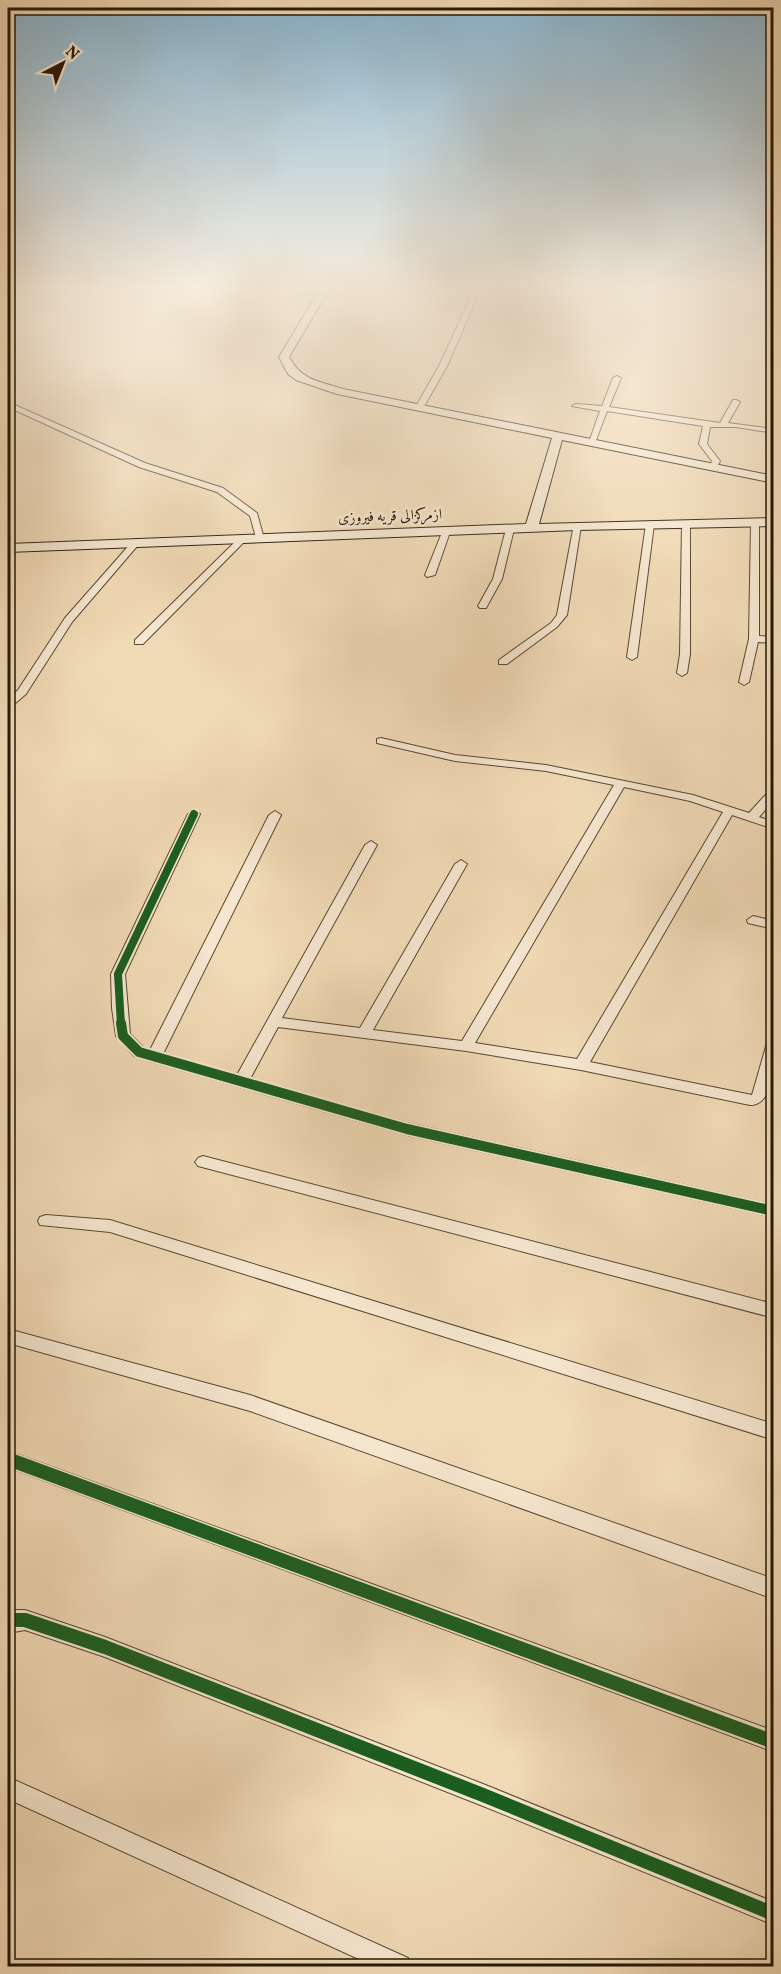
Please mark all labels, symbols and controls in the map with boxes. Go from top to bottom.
north arrow [33,33,93,93]
text: N [60,41,84,66]
street label: ازمرکزالی قریه فیروزی [337,505,443,529]

